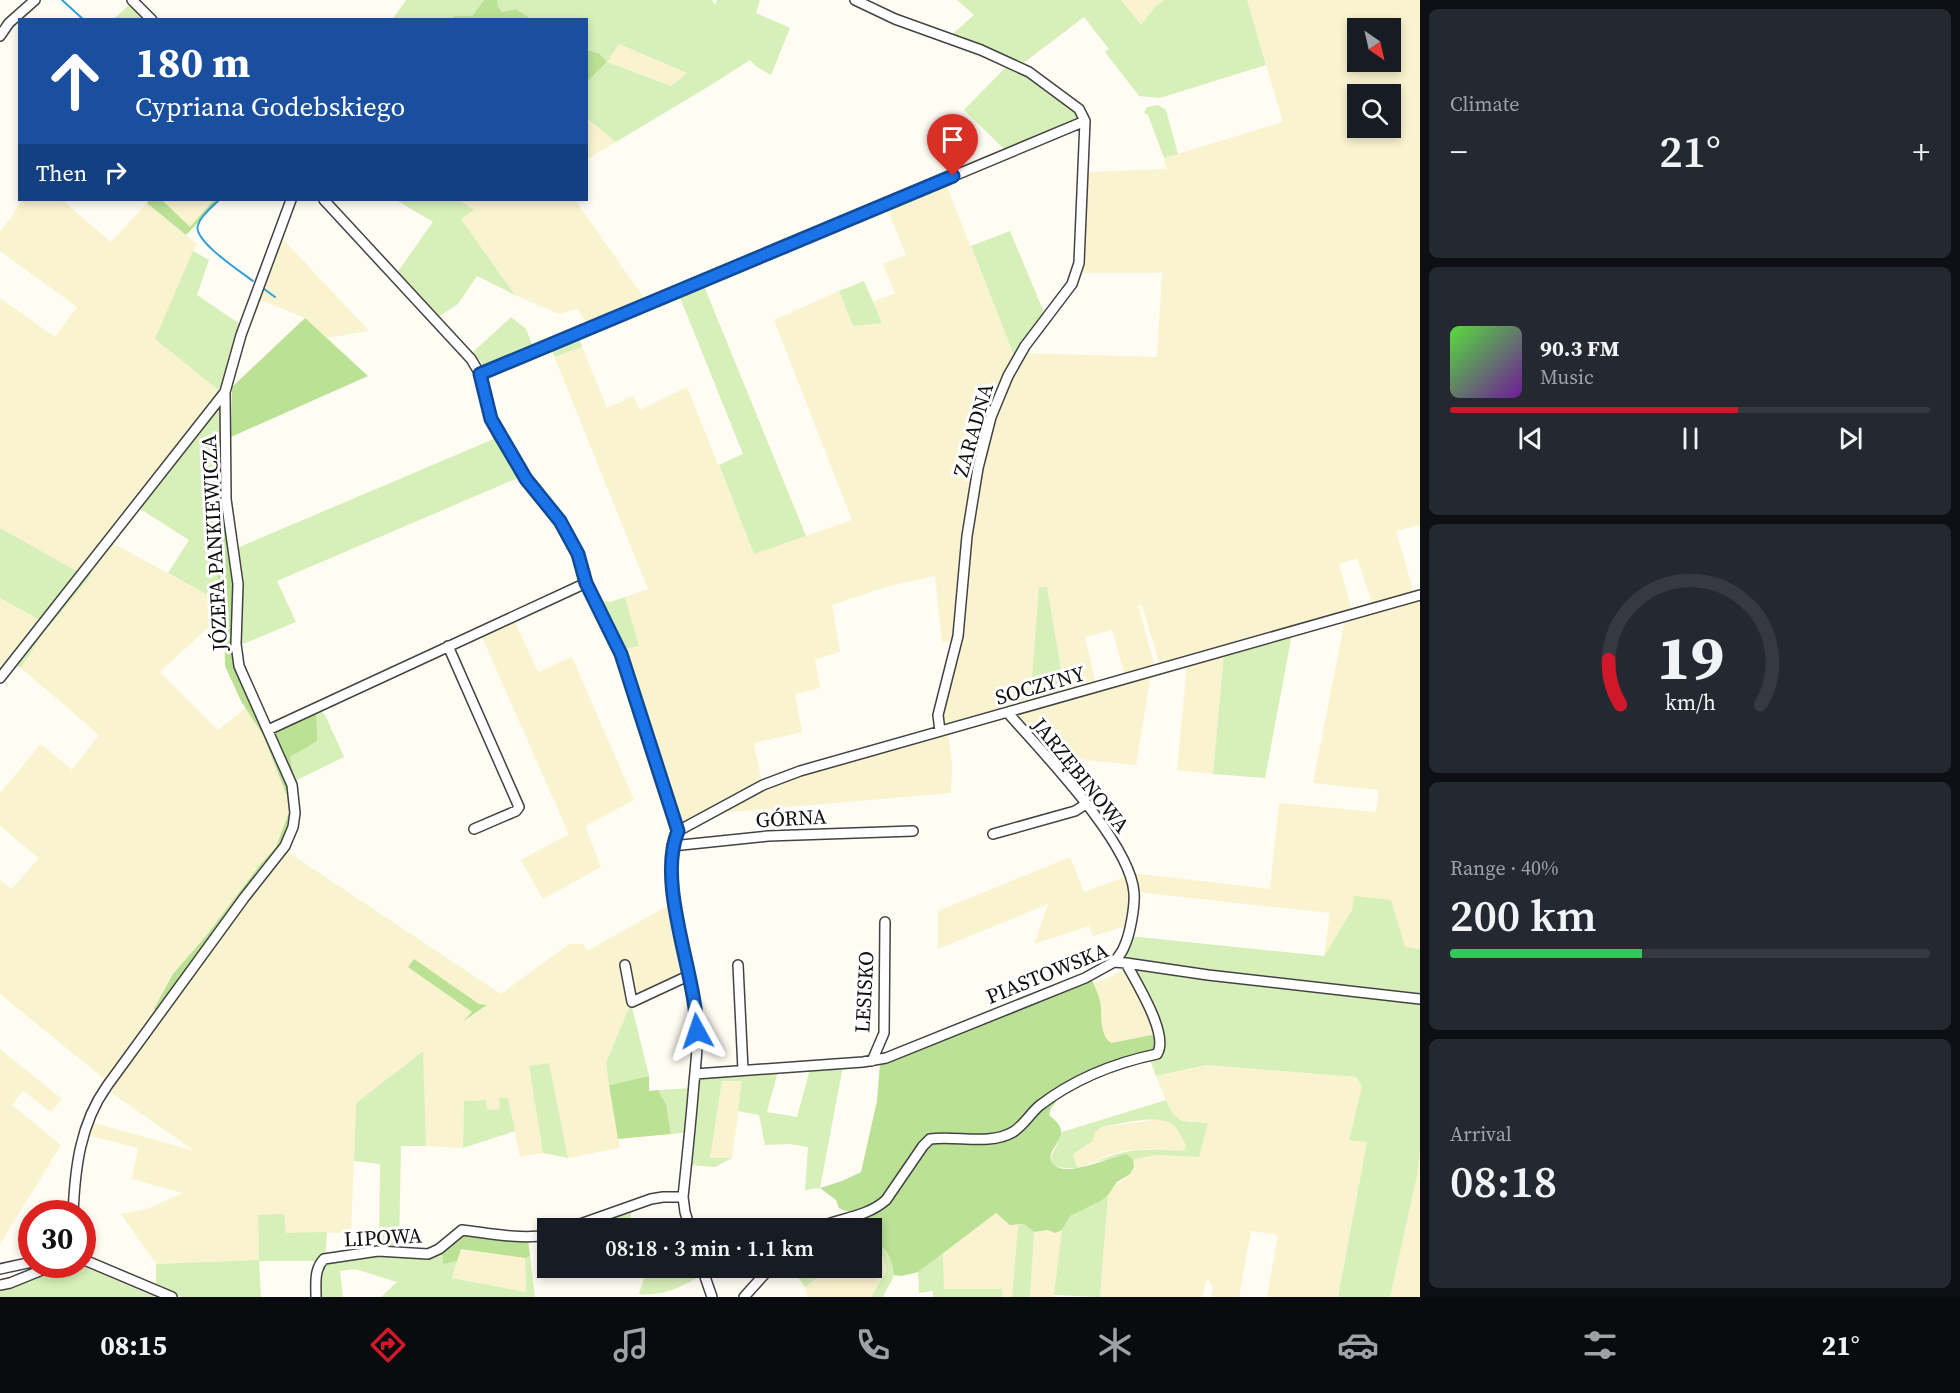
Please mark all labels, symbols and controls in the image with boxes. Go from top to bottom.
north arrow [1347,18,1401,72]
map controls [1347,18,1401,138]
text: 180 m [135,33,250,91]
icon: ahead [36,42,114,120]
button: search [1347,84,1401,138]
text: Cypriana Godebskiego [135,88,405,125]
text: Climate [1450,90,1519,118]
pin [927,114,978,176]
text: 21° [1659,120,1721,182]
icon: arrive [936,123,969,156]
text: − [1450,129,1468,174]
text: + [1913,129,1930,174]
icon: right [99,156,132,189]
text: Then [36,158,87,188]
text: 90.3 FM [1540,333,1619,363]
text: Music [1540,363,1594,391]
street label: ZARADNA [946,380,1000,480]
icon: previous [1514,422,1547,455]
icon: pause [1674,422,1707,455]
icon: next [1834,422,1867,455]
street label: JÓZEFA PANKIEWICZA [194,434,234,653]
text: 19 [1656,615,1724,701]
street label: SOCZYNY [992,658,1089,712]
text: km/h [1664,689,1716,718]
street label: JARZĘBINOWA [1025,711,1136,839]
street label: GÓRNA [755,802,827,834]
text: Range · 40% [1450,854,1559,882]
text: 200 km [1450,884,1597,946]
street label: PIASTOWSKA [981,935,1113,1011]
street label: LESISKO [847,950,881,1034]
position arrow [665,999,729,1063]
text: Arrival [1450,1120,1512,1148]
text: 08:18 [1450,1150,1557,1212]
speed limit sign: 30 [18,1200,96,1278]
street label: LIPOWA [343,1220,423,1254]
text: 08:18 · 3 min · 1.1 km [605,1233,814,1263]
icon: directions [367,1324,409,1366]
icon: music [610,1324,652,1366]
icon: phone [852,1324,894,1366]
icon: climate [1094,1324,1136,1366]
icon: car [1337,1324,1379,1366]
icon: filters [1579,1324,1621,1366]
text: 08:15 [100,1327,167,1364]
text: 21° [1822,1327,1860,1364]

